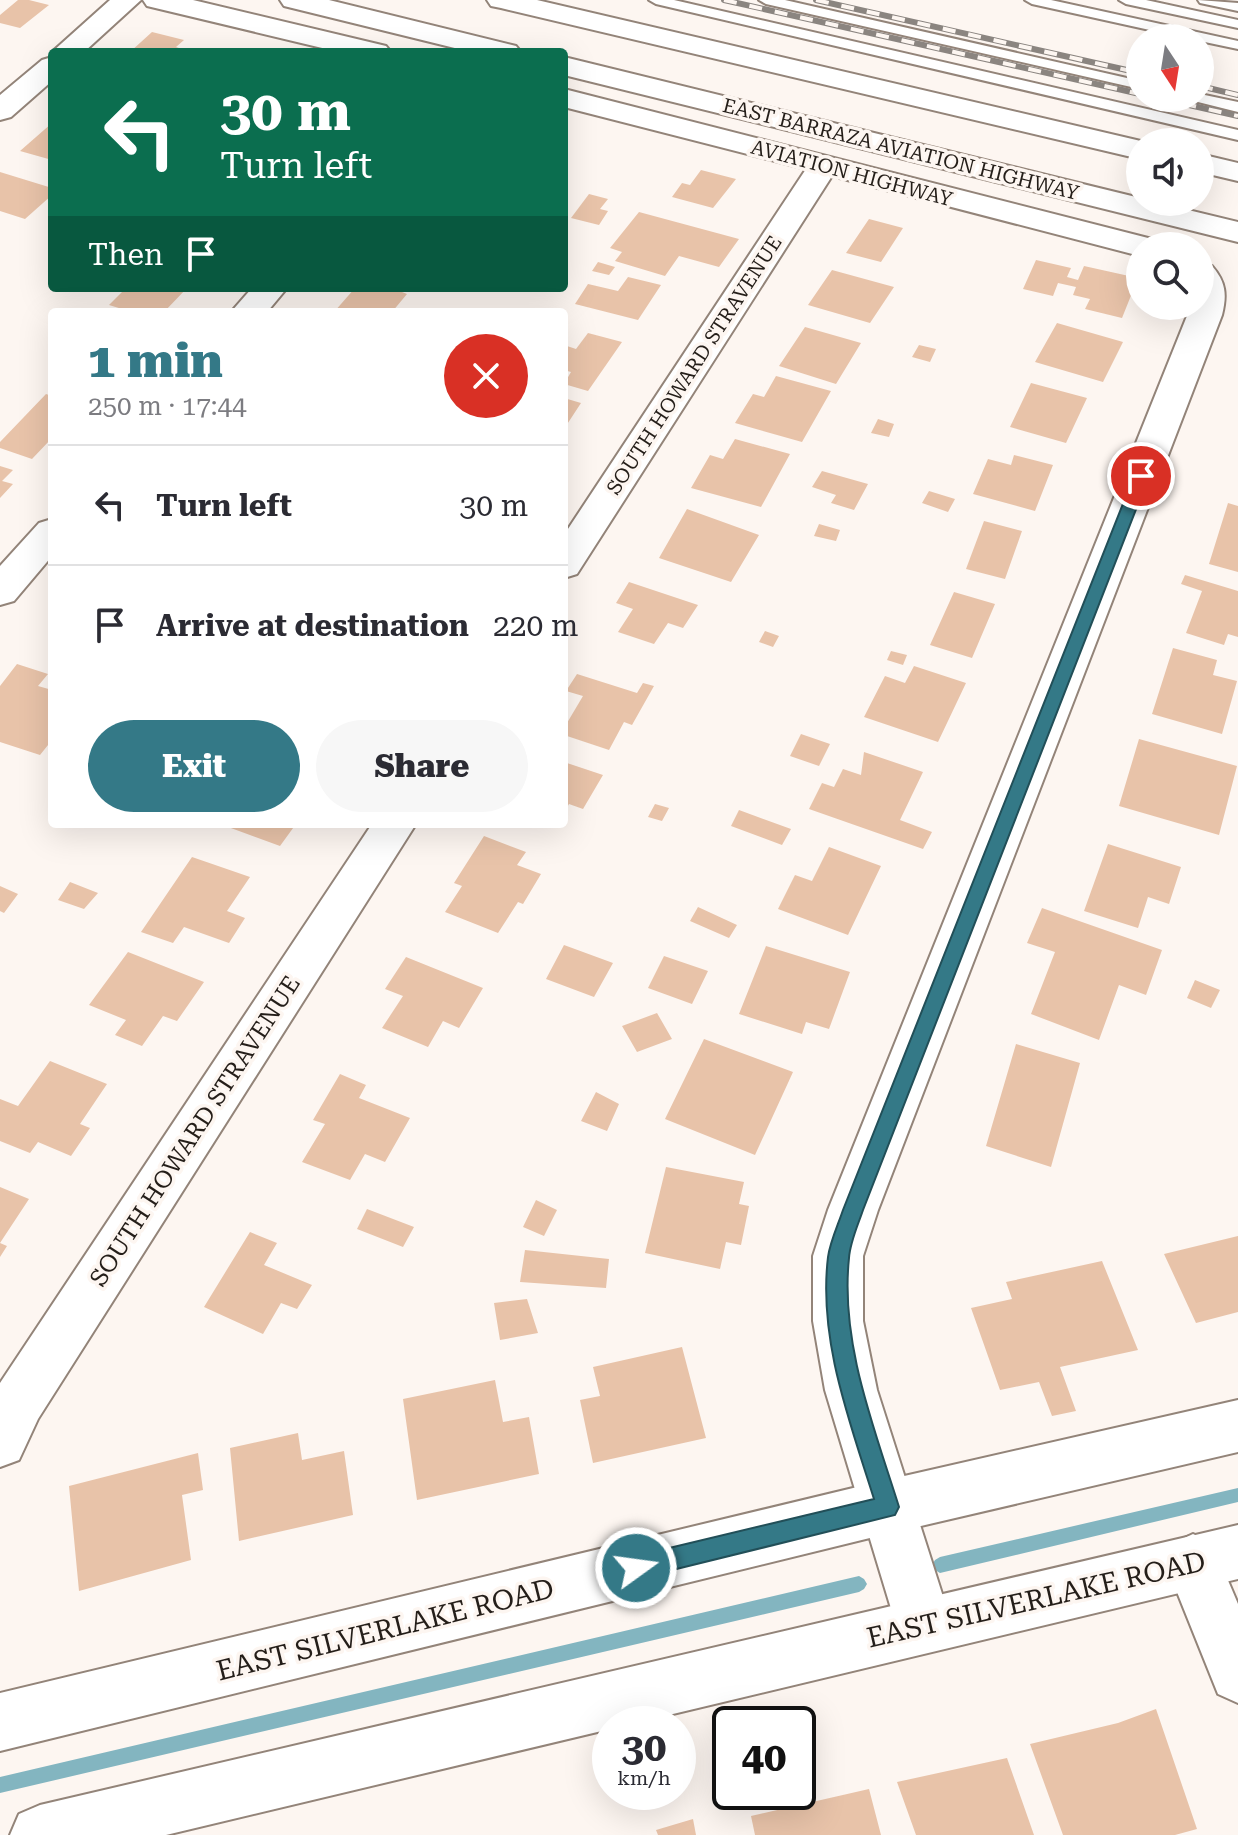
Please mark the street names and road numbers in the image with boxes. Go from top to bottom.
street label: EAST BARRAZA AVIATION HIGHWAY [720,93,1082,205]
street label: AVIATION HIGHWAY [749,135,955,211]
street label: SOUTH HOWARD STRAVENUE [601,231,787,499]
street label: SOUTH HOWARD STRAVENUE [84,971,306,1291]
street label: EAST SILVERLAKE ROAD [864,1544,1209,1655]
street label: EAST SILVERLAKE ROAD [213,1572,557,1687]

